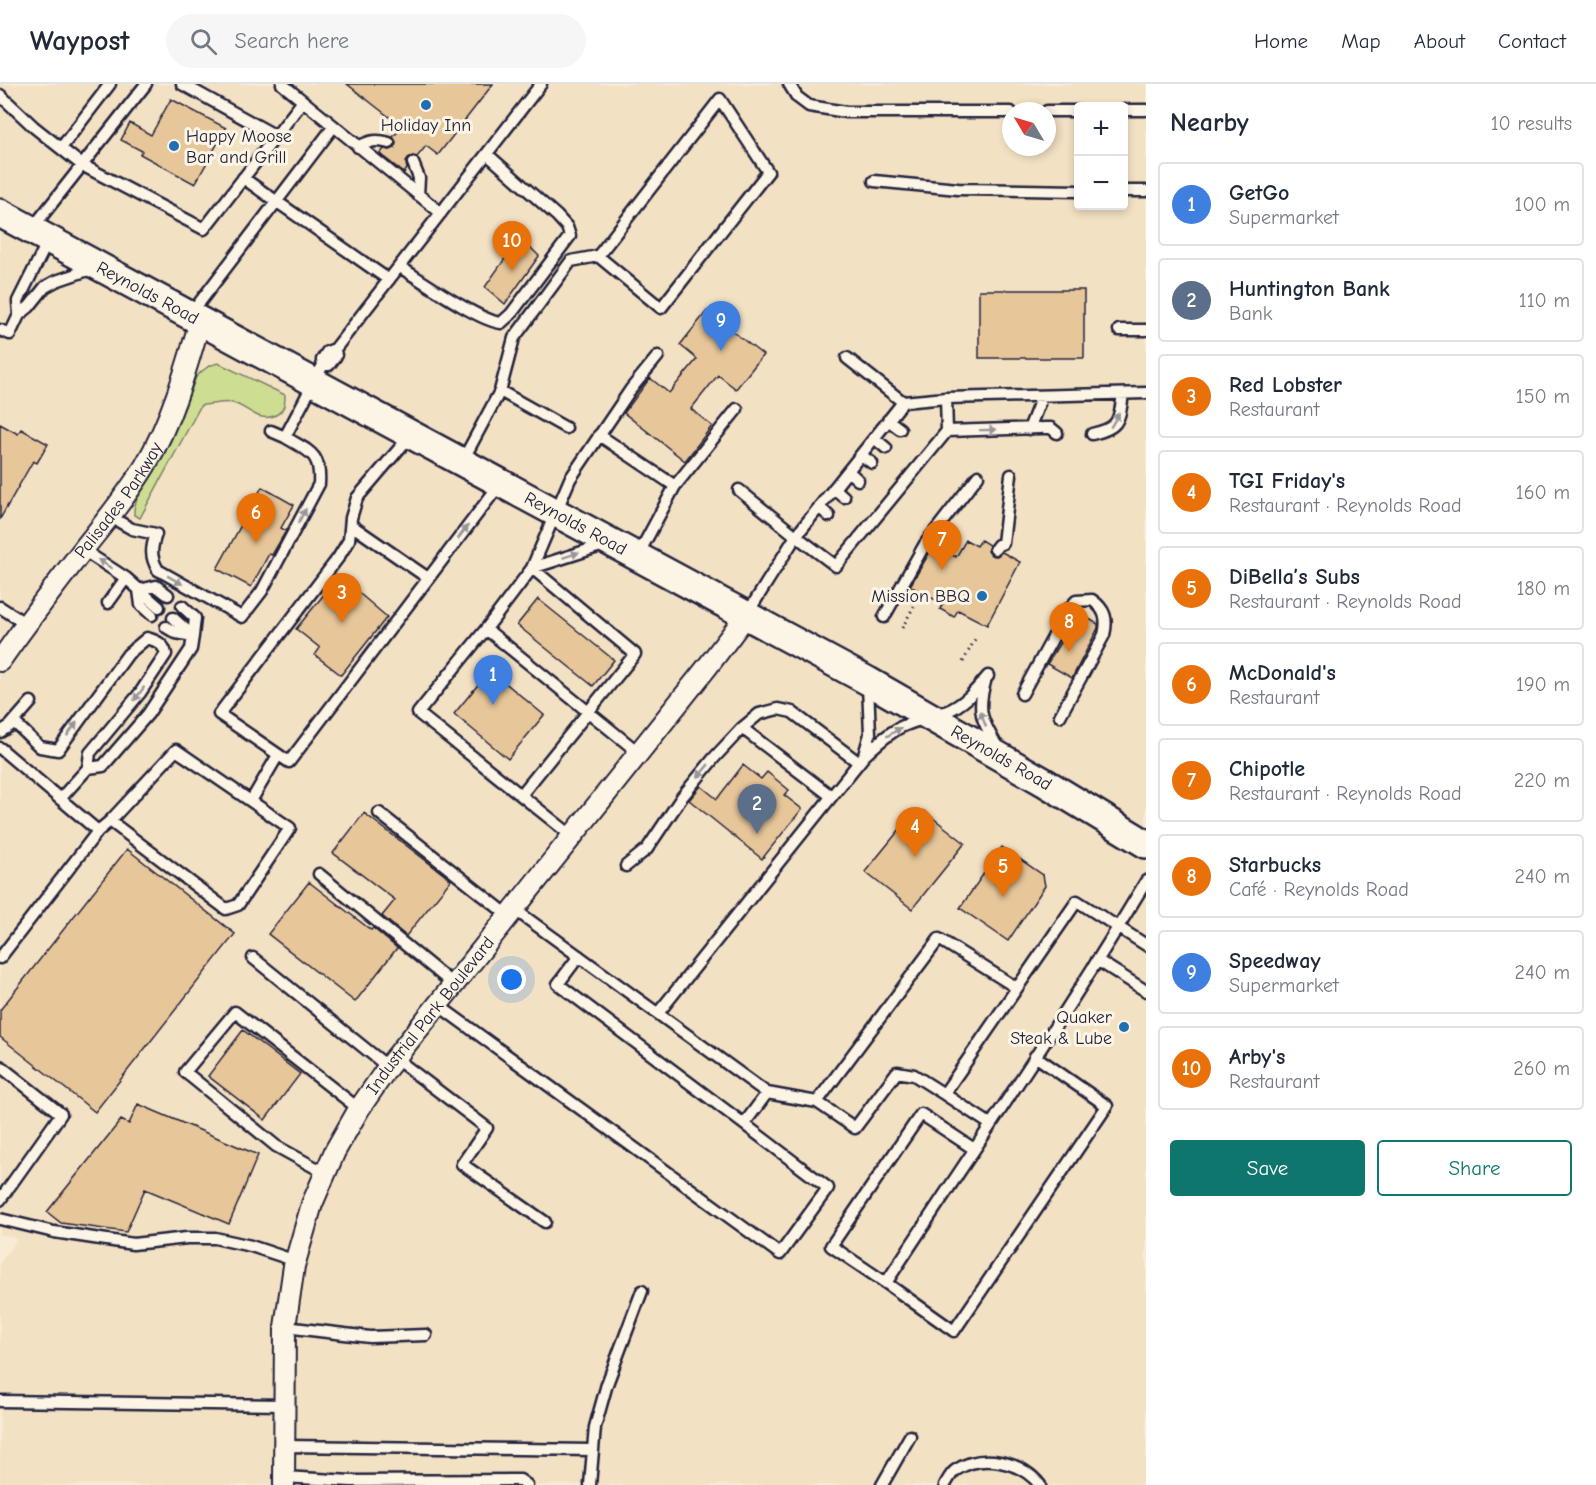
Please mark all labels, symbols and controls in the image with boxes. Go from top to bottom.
search box [166,14,586,68]
text: Waypost [30,25,130,57]
icon: search [187,25,220,58]
text: Search here [235,28,349,54]
text: Home [1254,29,1308,53]
text: Map [1341,29,1381,53]
text: About [1414,29,1465,53]
text: Contact [1498,29,1566,53]
marker: Holiday Inn [419,98,433,112]
north arrow [1002,102,1056,156]
map controls [1074,102,1128,210]
button: + [1074,102,1128,156]
text: Nearby [1170,108,1249,138]
text: 10 results [1491,112,1572,135]
place label: Holiday Inn [381,115,471,136]
place label: Happy Moose Bar and Grill [186,126,292,168]
marker: Happy Moose Bar and Grill [167,139,181,153]
button: − [1074,156,1128,210]
text: GetGo [1229,180,1289,206]
text: 1 [1188,193,1195,216]
text: 100 m [1515,193,1570,216]
text: Supermarket [1229,206,1339,229]
pin: 10 [492,222,532,271]
street label: Reynolds Road [93,257,203,329]
text: Huntington Bank [1229,276,1390,302]
text: 2 [1187,289,1196,312]
text: 110 m [1519,289,1570,312]
pin: 9 [702,302,740,351]
text: Bank [1229,302,1272,325]
text: Red Lobster [1229,372,1342,398]
text: 3 [1187,385,1196,408]
text: 150 m [1516,385,1570,408]
text: Restaurant [1229,398,1319,421]
one-way arrow [1109,412,1120,429]
one-way arrow [979,425,998,435]
street label: Palisades Parkway [70,438,167,562]
text: TGI Friday's [1229,468,1345,494]
text: 4 [1187,481,1196,504]
text: 160 m [1516,481,1570,504]
street label: Reynolds Road [521,487,630,559]
pin: 6 [236,494,276,543]
text: Restaurant · Reynolds Road [1229,494,1462,517]
one-way arrow [297,507,307,524]
pin: 7 [922,520,962,570]
one-way arrow [457,524,469,539]
one-way arrow [562,550,580,560]
one-way arrow [98,558,114,570]
text: DiBella’s Subs [1229,564,1360,590]
pin: 3 [322,574,362,623]
one-way arrow [167,575,184,585]
text: 5 [1186,577,1197,600]
text: 180 m [1516,577,1570,600]
place label: Mission BBQ [871,586,970,607]
marker: Mission BBQ [975,589,989,603]
text: Restaurant · Reynolds Road [1229,590,1462,613]
pin: 8 [1050,602,1088,652]
pin: 1 [474,656,512,705]
text: McDonald's [1229,660,1336,686]
text: 6 [1186,673,1197,696]
text: 190 m [1516,673,1570,696]
text: Restaurant [1229,686,1319,709]
one-way arrow [133,687,145,702]
one-way arrow [978,710,988,728]
street label: Reynolds Road [947,720,1056,795]
one-way arrow [66,722,78,737]
one-way arrow [886,727,903,737]
text: Chipotle [1229,756,1305,782]
one-way arrow [697,763,710,778]
text: 7 [1187,769,1196,792]
text: 220 m [1514,769,1570,792]
text: Restaurant · Reynolds Road [1229,782,1462,805]
pin: 2 [738,784,777,834]
pin: 4 [896,808,934,857]
pin: 5 [984,848,1022,897]
text: Starbucks [1229,852,1321,878]
text: 8 [1186,865,1197,888]
text: 240 m [1515,865,1570,888]
text: Café · Reynolds Road [1229,878,1409,901]
street label: Industrial Park Boulevard [362,932,499,1098]
text: Speedway [1229,948,1320,974]
text: 9 [1186,961,1197,984]
text: 240 m [1515,961,1570,984]
your location [497,965,526,994]
text: Supermarket [1229,974,1339,997]
place label: Quaker Steak & Lube [1010,1007,1113,1049]
marker: Quaker Steak & Lube [1117,1020,1131,1034]
text: Arby's [1229,1044,1285,1070]
text: 10 [1182,1057,1201,1080]
text: 260 m [1513,1057,1570,1080]
text: Restaurant [1229,1070,1319,1093]
button: Save [1170,1140,1365,1196]
button: Share [1377,1140,1572,1196]

